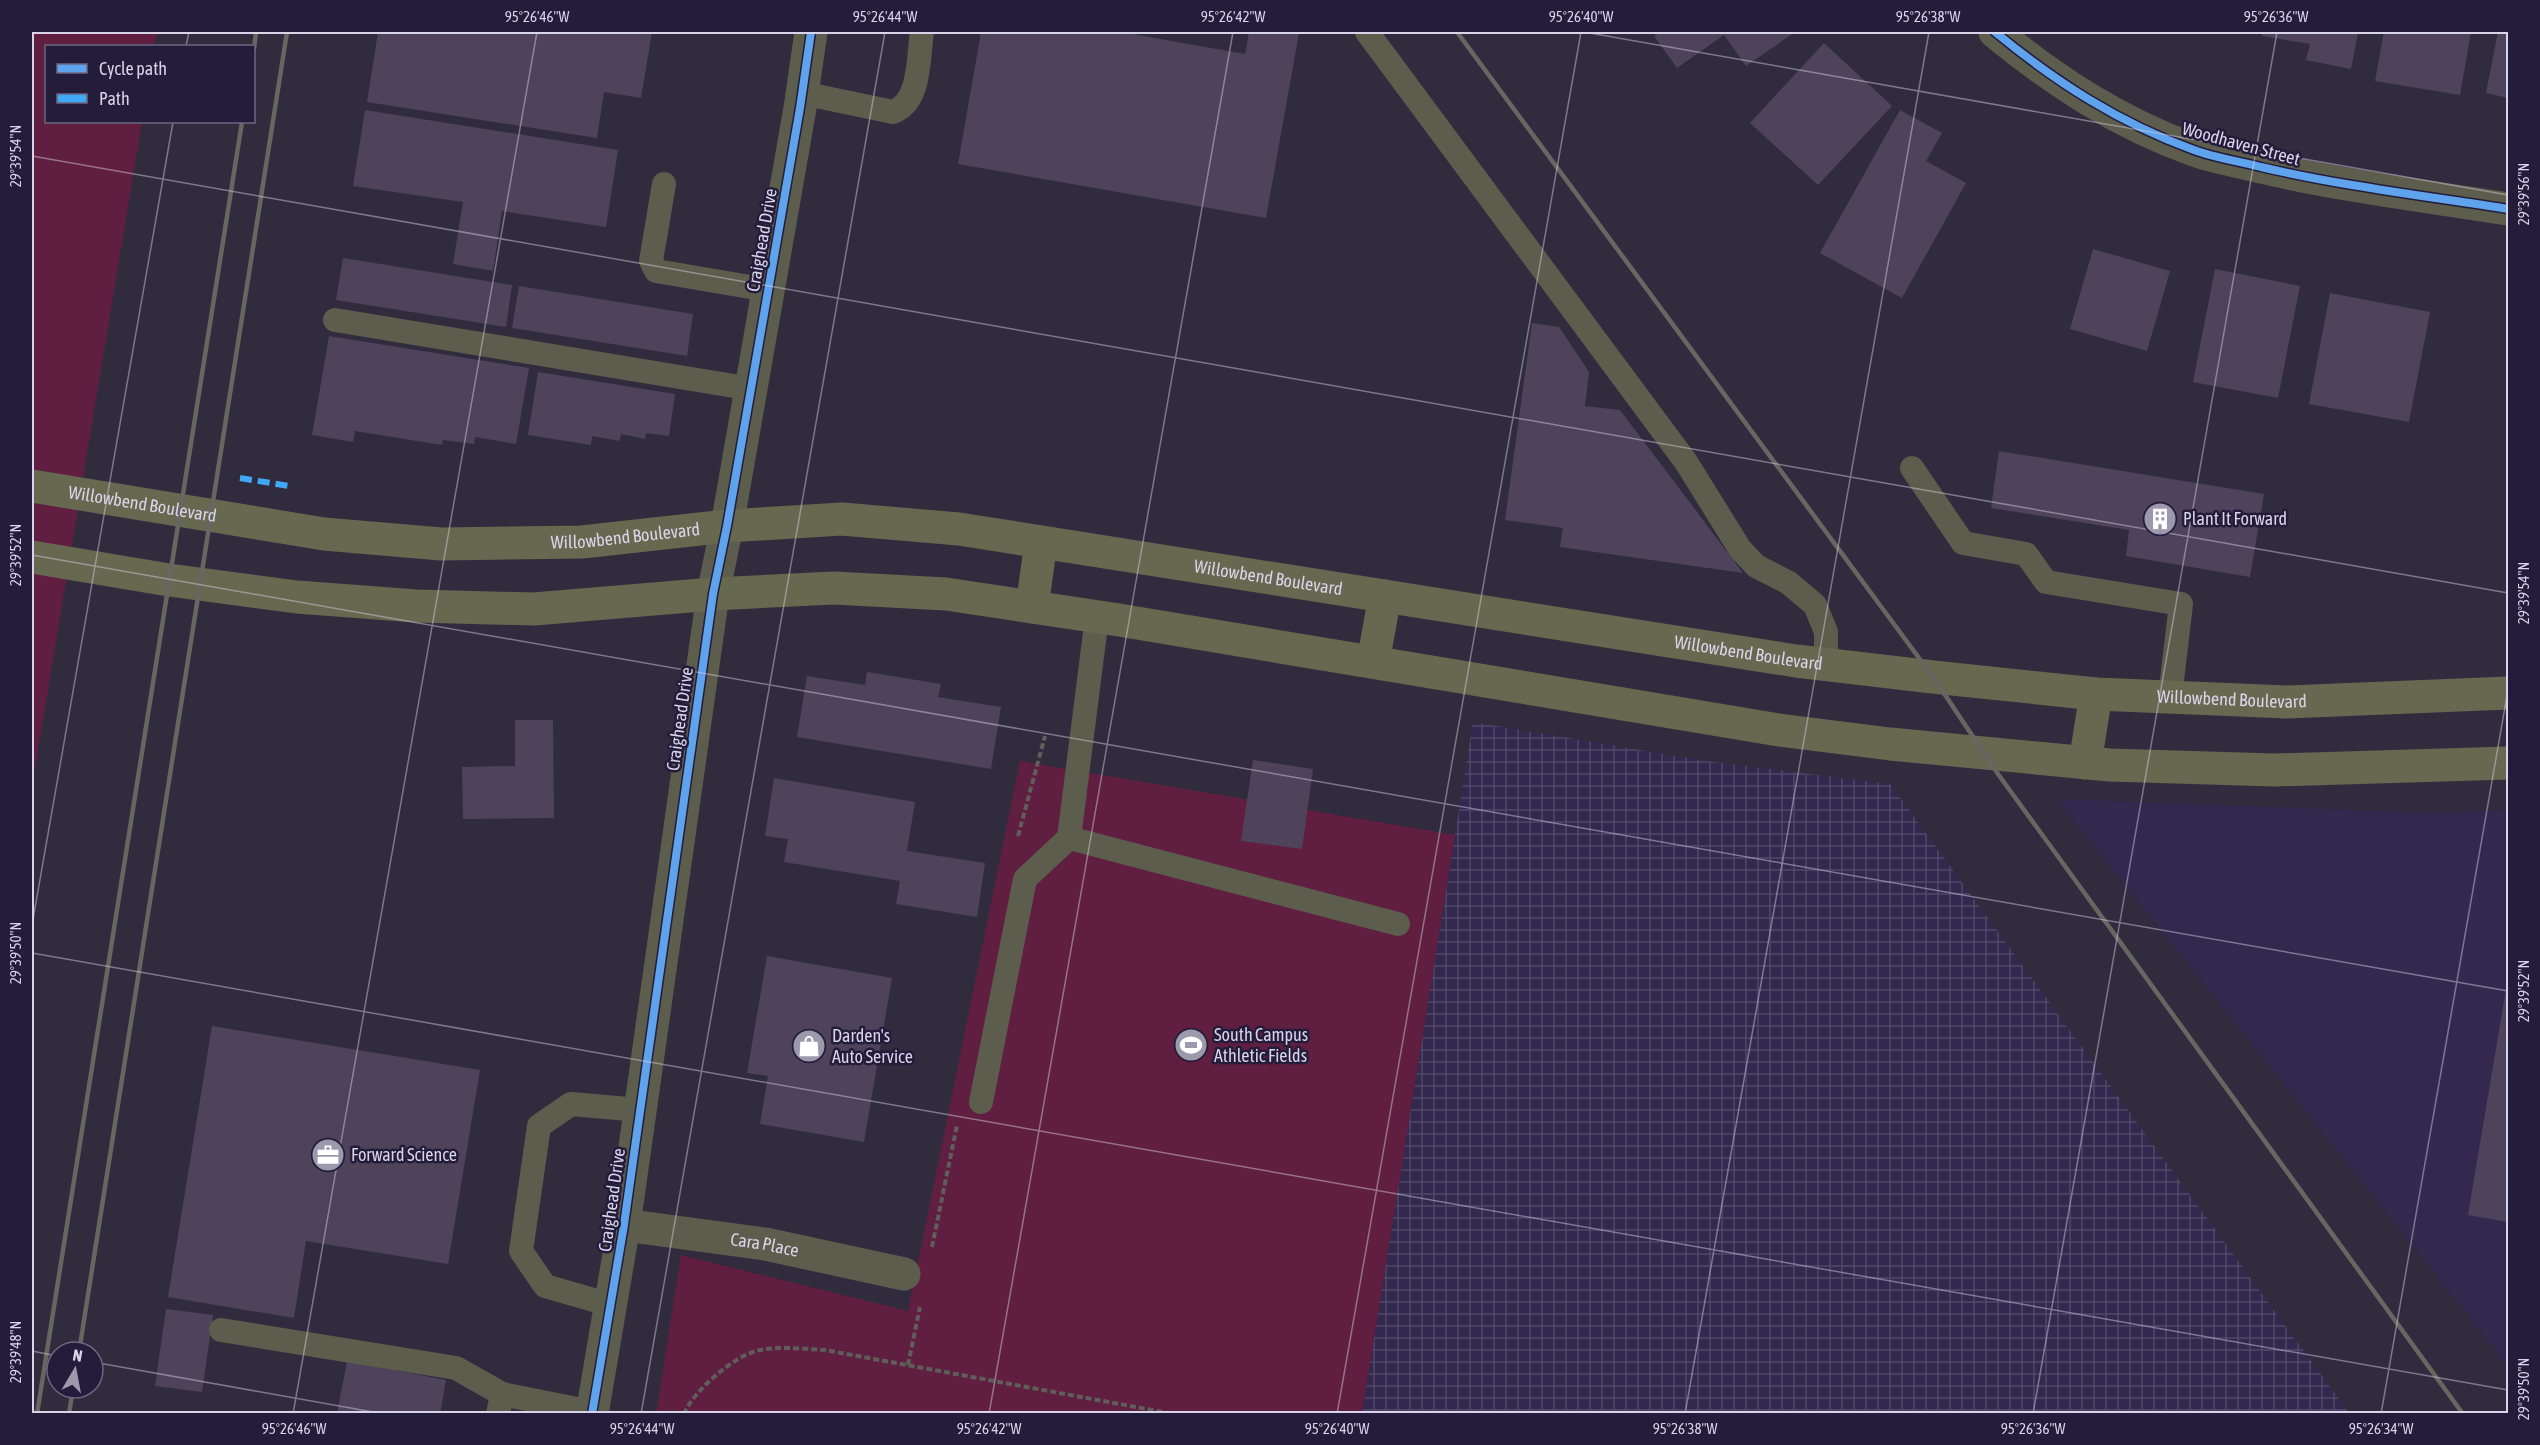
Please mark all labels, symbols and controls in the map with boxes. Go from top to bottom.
text: 95°26'46"W [505,8,569,25]
text: 95°26'44"W [853,8,917,25]
text: 95°26'42"W [1201,8,1265,25]
text: 95°26'40"W [1549,8,1613,25]
text: 95°26'38"W [1896,8,1960,25]
text: 95°26'36"W [2244,8,2308,25]
legend [45,45,255,123]
text: Cycle path [99,58,167,79]
text: Path [99,88,130,109]
street label: Woodhaven Street [2180,118,2302,169]
text: 29°39'54"N [7,125,24,187]
text: 29°39'56"N [2515,163,2532,225]
street label: Craighead Drive [742,187,781,293]
street label: Willowbend Boulevard [67,481,218,526]
building icon: Plant It Forward [2142,501,2178,537]
place label: Plant It Forward [2183,508,2287,529]
street label: Willowbend Boulevard [551,518,701,552]
text: 29°39'52"N [7,524,24,586]
street label: Willowbend Boulevard [1193,555,1344,599]
text: 29°39'54"N [2515,562,2532,624]
street label: Willowbend Boulevard [1673,631,1824,674]
street label: Craighead Drive [662,666,697,772]
street label: Willowbend Boulevard [2157,686,2307,712]
text: 29°39'50"N [7,922,24,984]
text: 29°39'52"N [2515,960,2532,1022]
place label: South Campus Athletic Fields [1214,1024,1308,1066]
place label: Darden's Auto Service [832,1025,913,1067]
sports icon: South Campus Athletic Fields [1173,1027,1209,1063]
shop icon: Darden's Auto Service [791,1028,827,1064]
office icon: Forward Science [310,1137,346,1173]
place label: Forward Science [351,1144,457,1165]
street label: Craighead Drive [594,1147,629,1253]
street label: Cara Place [729,1228,801,1261]
text: 29°39'48"N [7,1321,24,1383]
north arrow [45,1340,105,1400]
text: N [71,1346,84,1365]
text: 29°39'50"N [2515,1358,2532,1420]
text: 95°26'46"W [262,1420,326,1437]
text: 95°26'44"W [610,1420,674,1437]
text: 95°26'42"W [957,1420,1021,1437]
text: 95°26'40"W [1305,1420,1369,1437]
text: 95°26'38"W [1653,1420,1717,1437]
text: 95°26'36"W [2001,1420,2065,1437]
text: 95°26'34"W [2349,1420,2413,1437]

